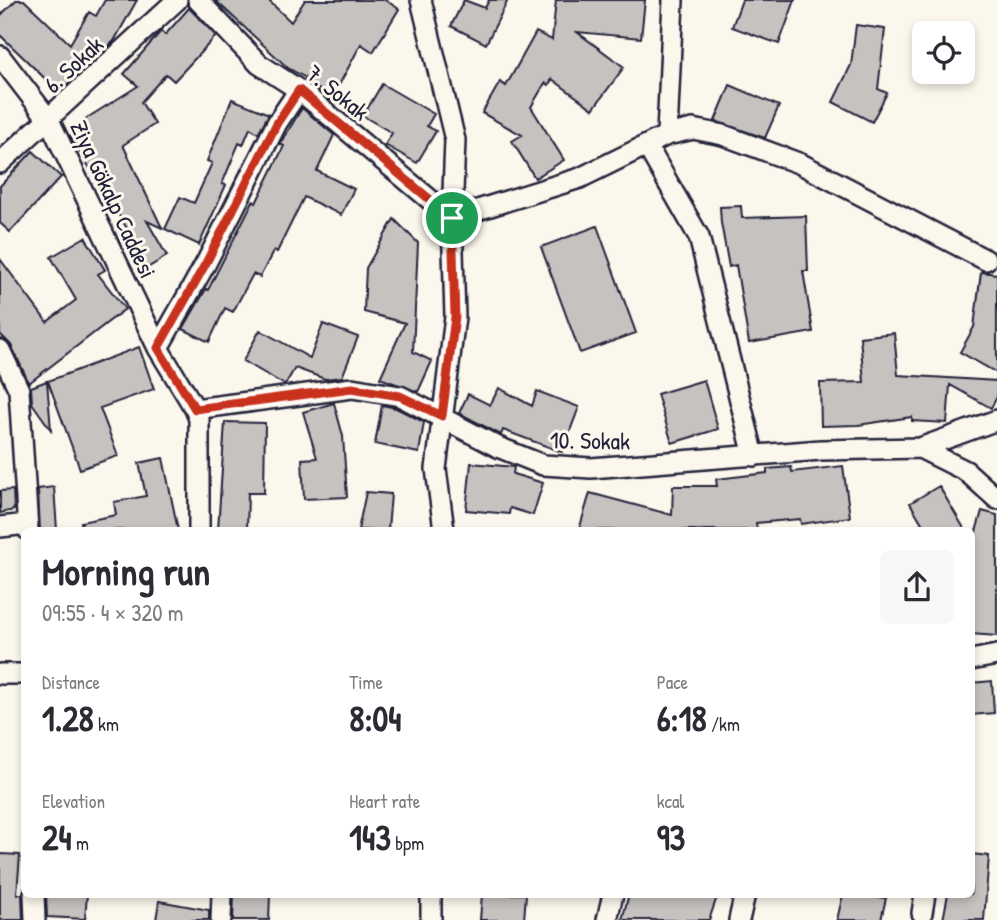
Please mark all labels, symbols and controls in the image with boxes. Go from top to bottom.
map controls [912,21,975,84]
button: locate [912,21,975,84]
street label: 6. Sokak [36,28,110,100]
street label: 7. Sokak [300,57,376,127]
street label: Ziya Gökalp Caddesi [63,115,165,283]
pin [422,188,482,248]
icon: arrive [433,199,471,237]
street label: 10. Sokak [550,423,630,457]
text: Morning run [42,545,210,597]
button: share [880,550,954,624]
text: 09:55 · 4 × 320 m [42,597,184,628]
text: Distance [42,669,100,695]
text: Time [349,669,383,695]
text: Pace [657,669,688,695]
text: 1.28 [42,695,94,742]
text: 8:04 [349,695,401,742]
text: 6:18 [657,695,707,742]
text: km [94,711,119,737]
text: /km [707,711,740,737]
text: Elevation [42,788,105,814]
text: Heart rate [349,788,420,814]
text: kcal [657,788,684,814]
text: 24 [42,814,72,861]
text: 143 [349,814,391,861]
text: 93 [657,814,685,861]
text: m [72,830,89,856]
text: bpm [391,830,424,856]

